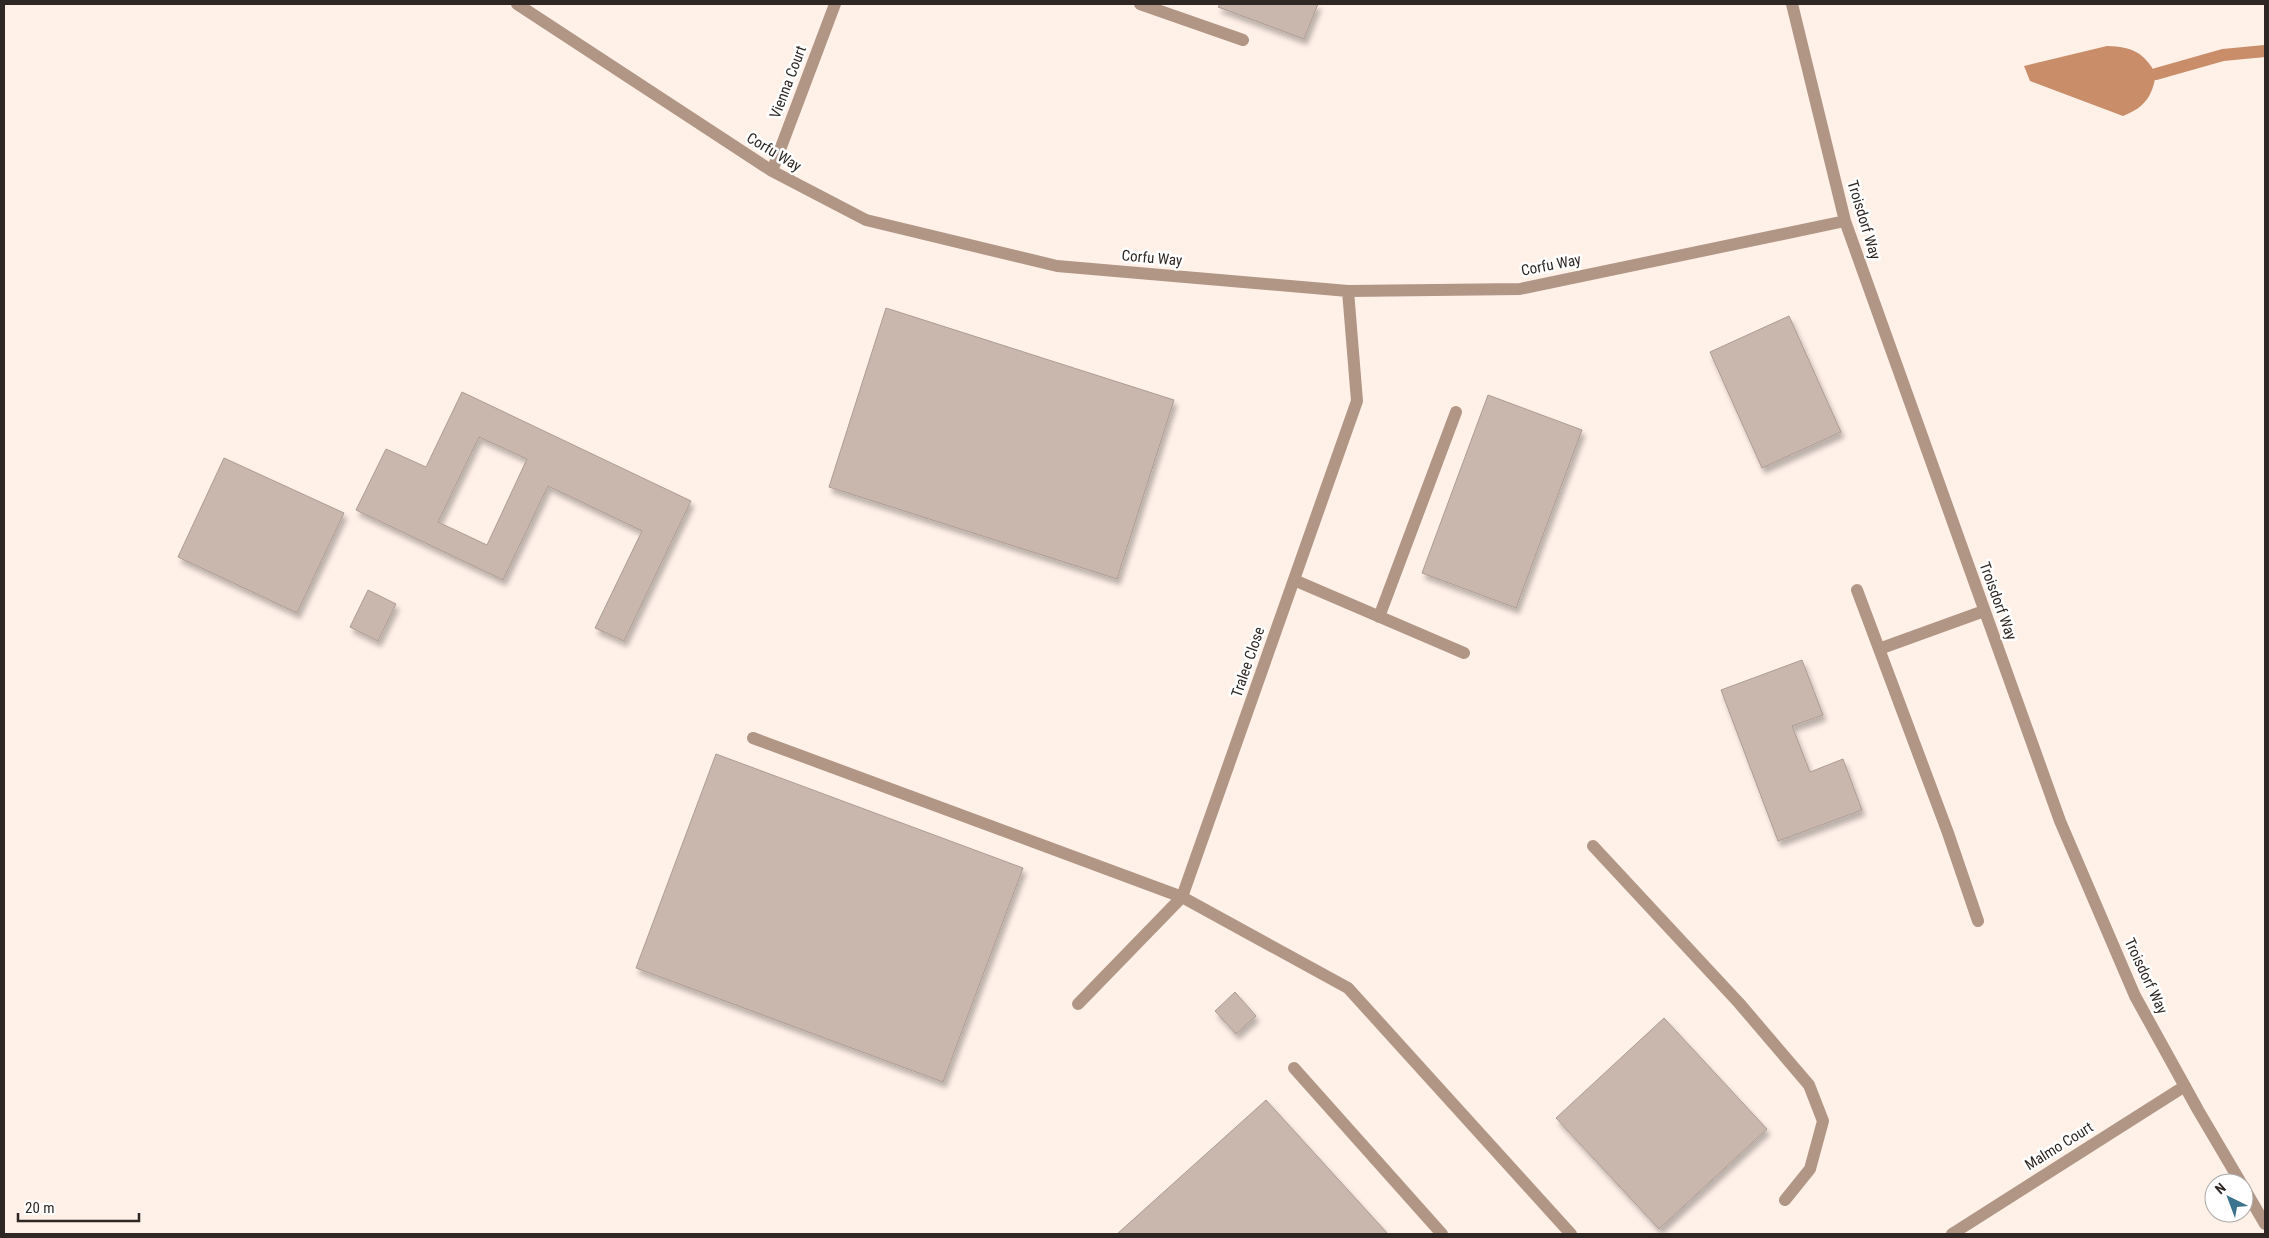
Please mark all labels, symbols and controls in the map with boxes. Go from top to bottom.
street label: Vienna Court [766,43,810,121]
street label: Corfu Way [743,129,805,175]
street label: Troisdorf Way [1843,178,1885,262]
street label: Corfu Way [1121,246,1183,270]
street label: Corfu Way [1520,250,1582,280]
street label: Troisdorf Way [1976,559,2020,643]
street label: Tralee Close [1228,625,1268,699]
street label: Troisdorf Way [2121,935,2171,1017]
street label: Malmo Court [2022,1118,2096,1174]
north arrow [2204,1173,2254,1223]
text: N [2212,1180,2229,1197]
scale bar [18,1190,139,1222]
text: 20 m [25,1199,55,1217]

